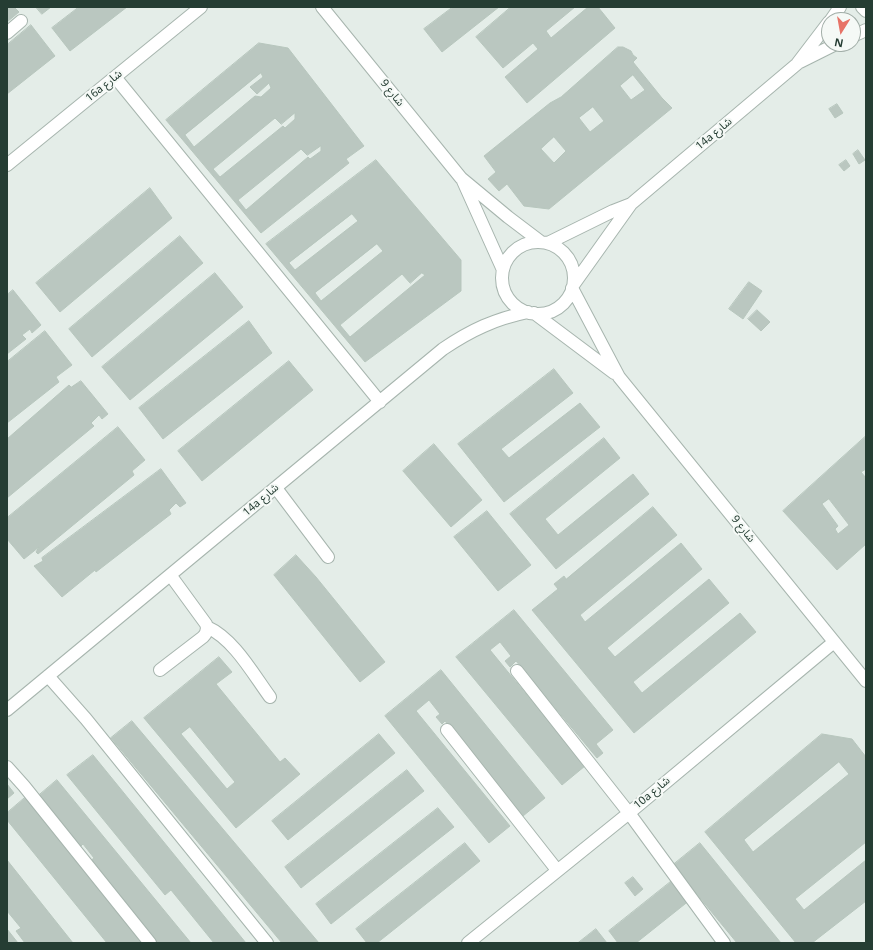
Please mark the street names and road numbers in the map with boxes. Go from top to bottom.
street label: 16a شارع [83,67,125,105]
street label: شارع 9 [377,77,407,109]
street label: 14a شارع [693,115,735,153]
street label: 14a شارع [240,481,282,519]
street label: شارع 9 [728,513,758,545]
street label: 10a شارع [631,774,673,812]

